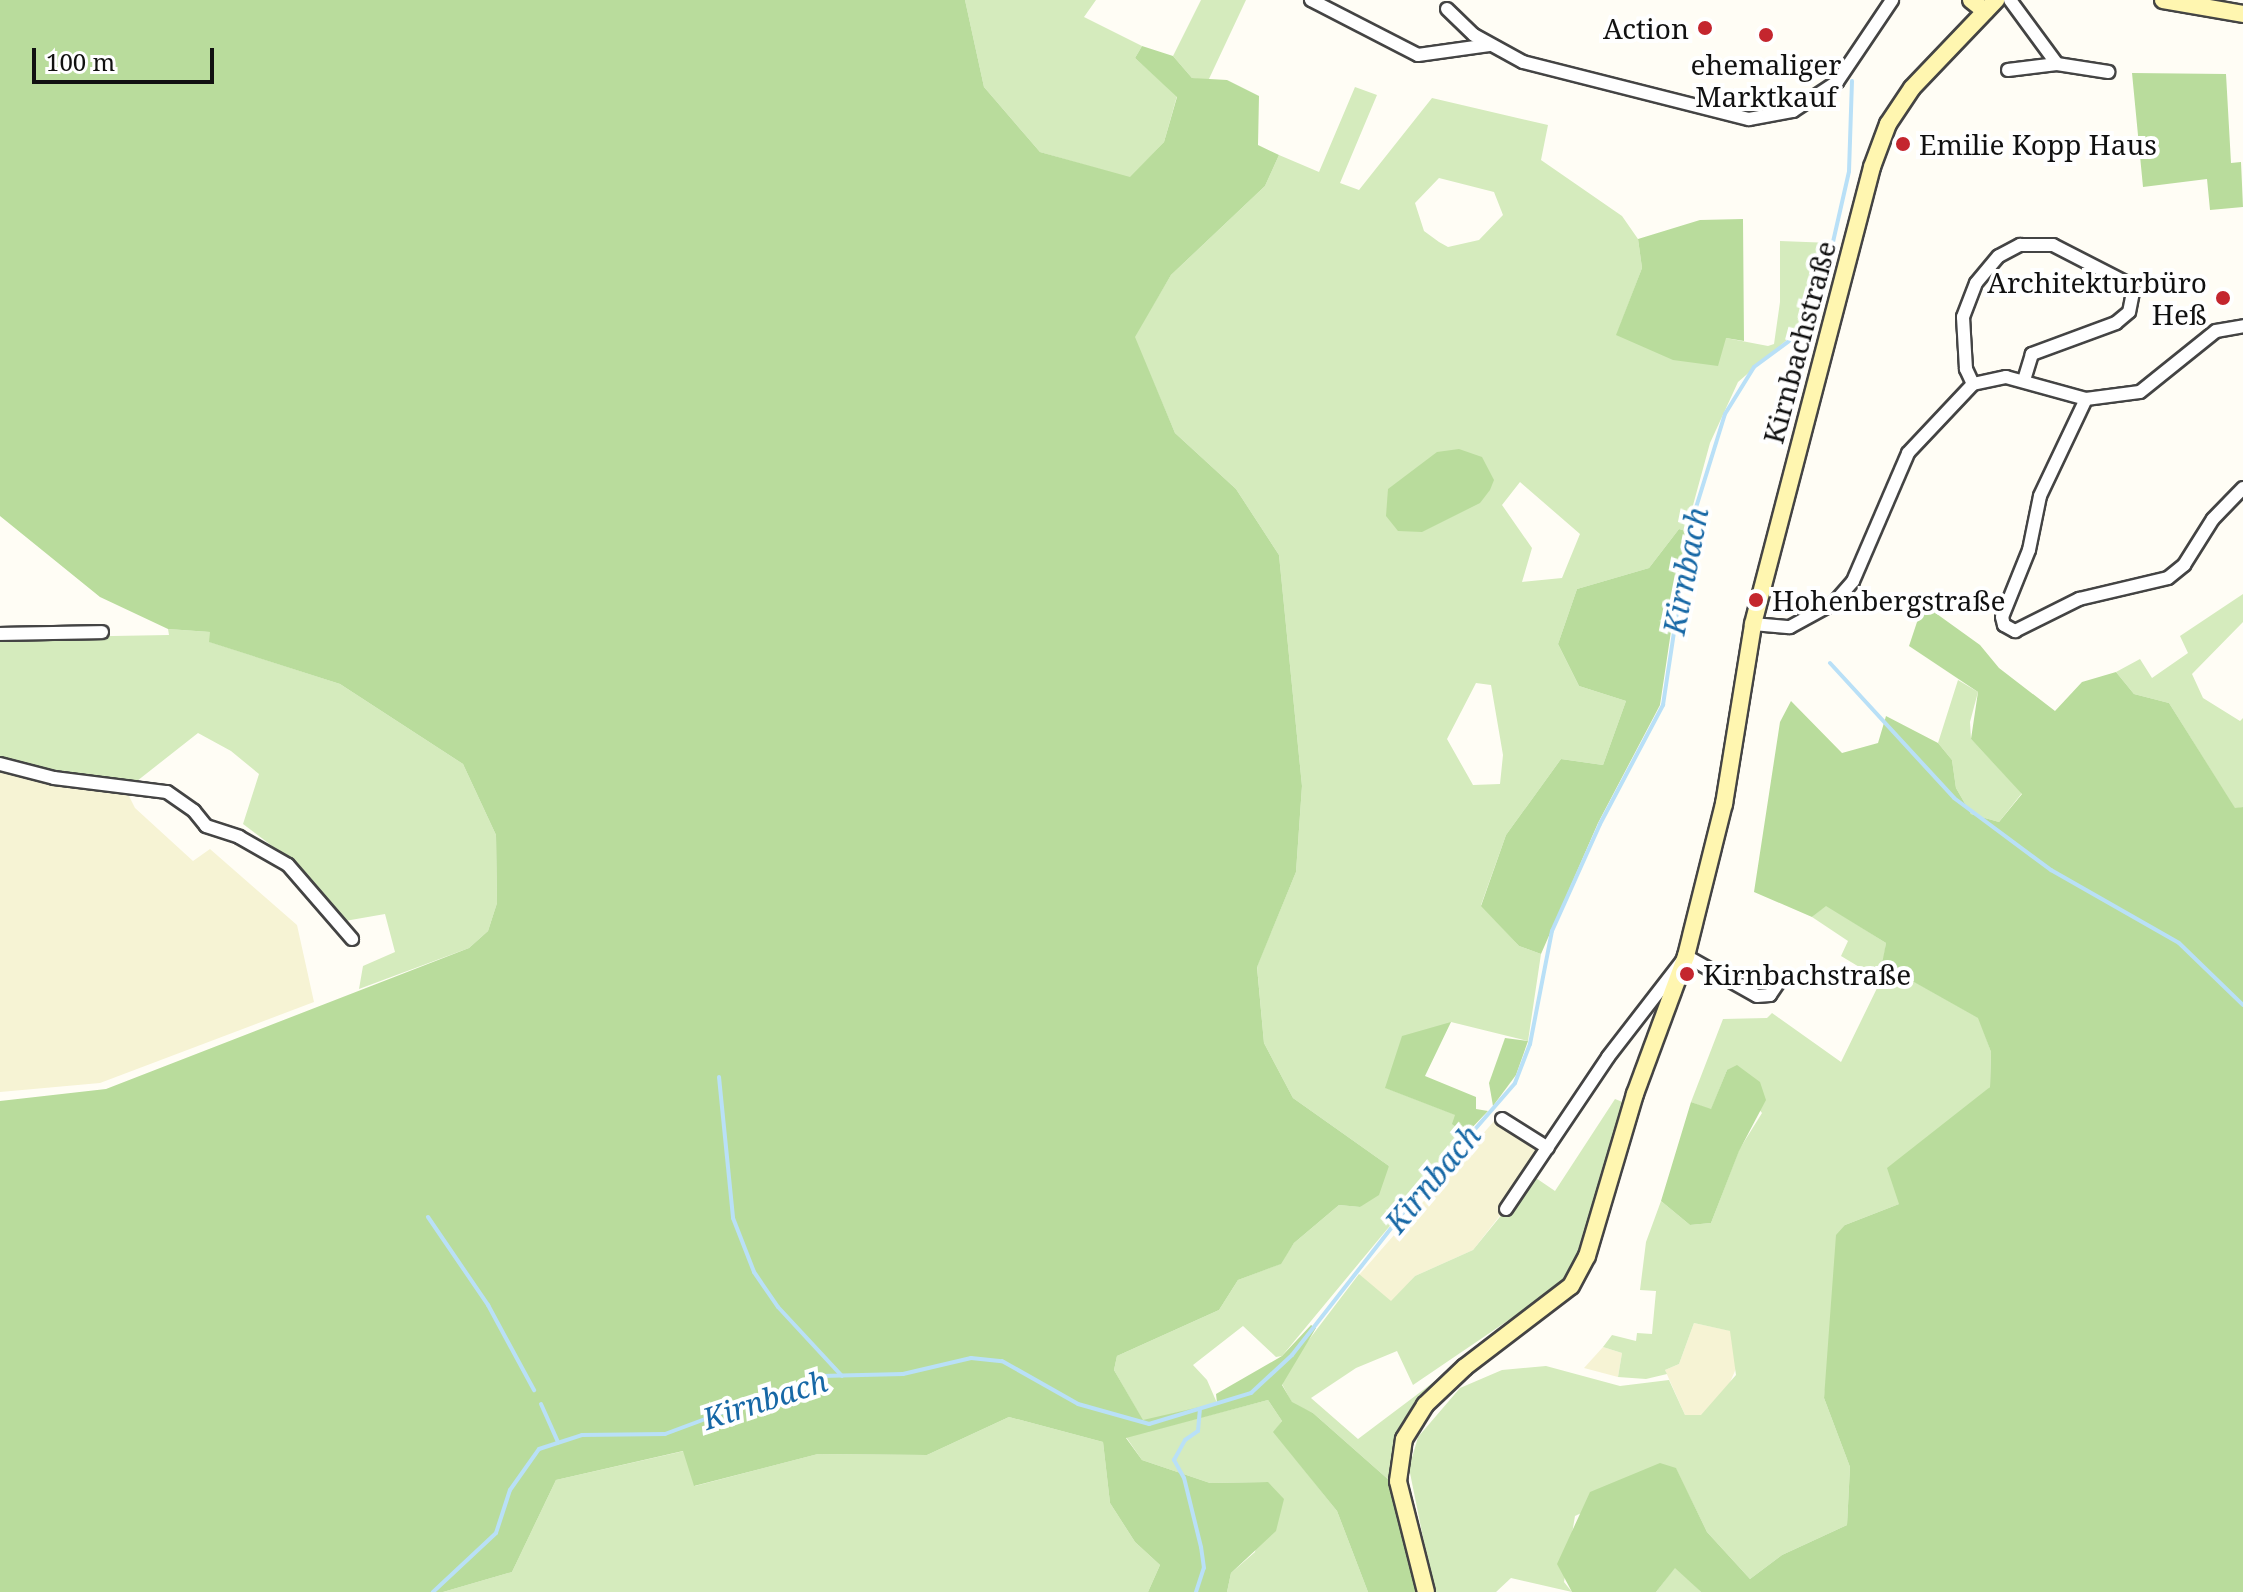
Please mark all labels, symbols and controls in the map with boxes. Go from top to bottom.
place label: Action [1603,11,1689,45]
marker: Action [1696,19,1714,37]
marker: ehemaliger Marktkauf [1757,26,1775,44]
scale bar [36,32,218,82]
text: 100 m [46,45,115,78]
place label: ehemaliger Marktkauf [1691,47,1841,113]
place label: Emilie Kopp Haus [1919,127,2157,161]
marker: Emilie Kopp Haus [1894,135,1912,153]
street label: Kirnbachstraße [1756,237,1842,447]
place label: Architekturbüro Heß [1987,265,2207,331]
marker: Architekturbüro Heß [2214,289,2232,307]
water label: Kirnbach [1656,504,1716,638]
place label: Hohenbergstraße [1772,583,2006,617]
marker: Hohenbergstraße [1747,591,1765,609]
place label: Kirnbachstraße [1703,957,1911,991]
marker: Kirnbachstraße [1678,965,1696,983]
water label: Kirnbach [1378,1118,1488,1240]
water label: Kirnbach [698,1363,832,1437]

